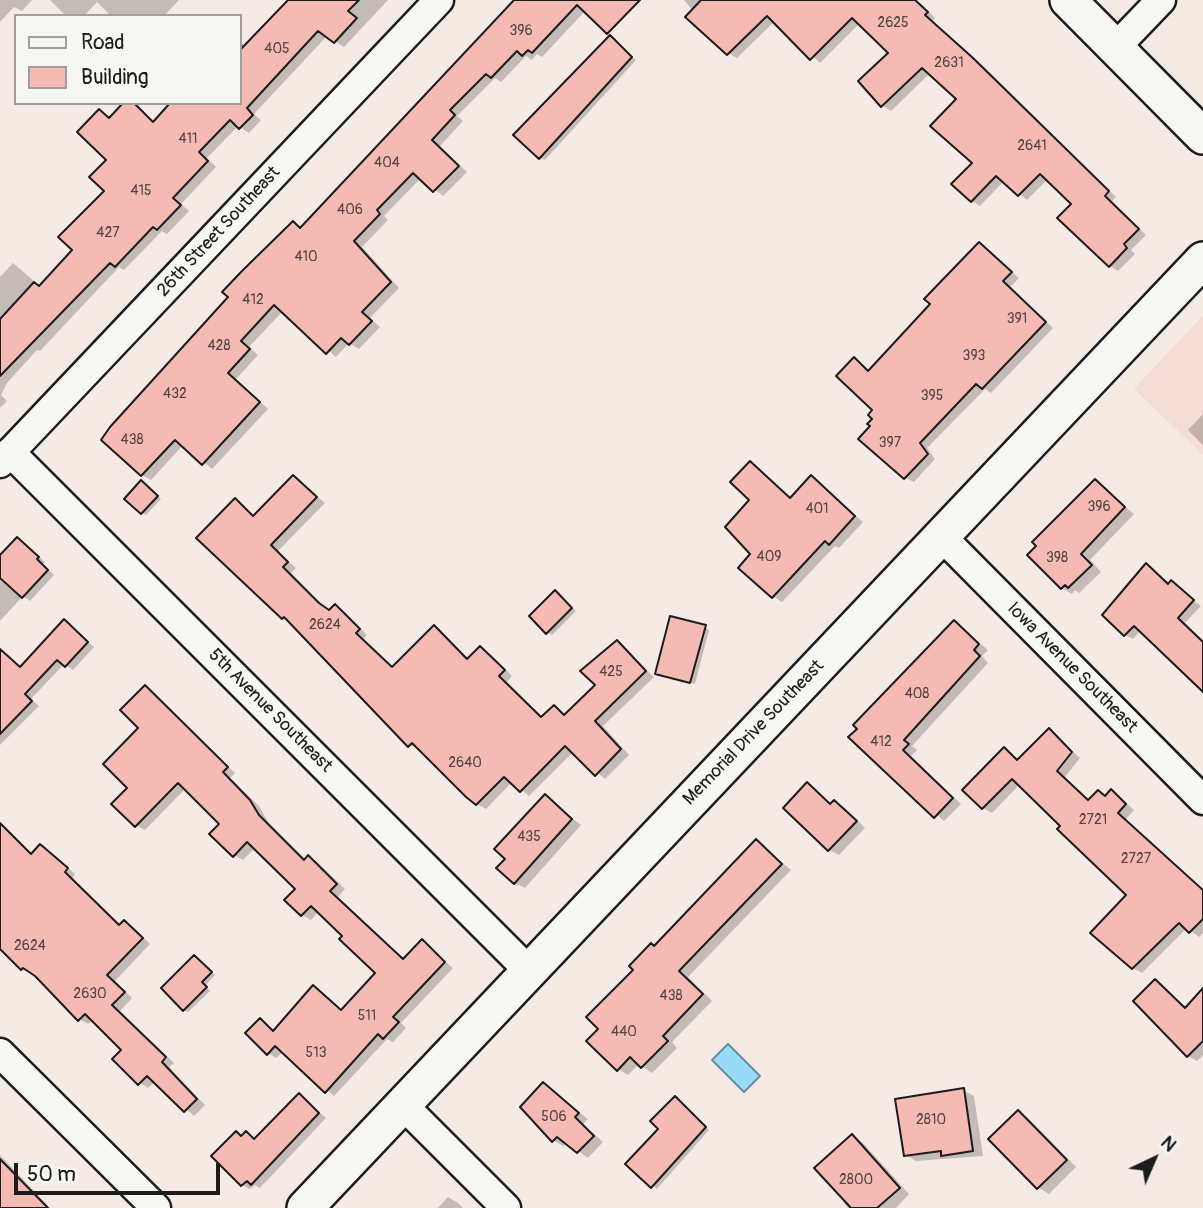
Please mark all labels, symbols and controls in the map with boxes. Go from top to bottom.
legend [14,14,242,105]
house number: 2625 [877,15,909,31]
house number: 396 [509,23,533,39]
text: Road [81,29,125,56]
house number: 405 [264,41,290,57]
house number: 2631 [934,55,964,71]
text: Building [81,64,148,91]
house number: 411 [178,131,198,147]
house number: 2641 [1017,138,1047,154]
house number: 404 [374,155,400,171]
street label: 26th Street Southeast [153,162,285,302]
house number: 415 [130,183,152,199]
house number: 406 [337,202,363,218]
house number: 427 [96,225,120,241]
house number: 410 [294,249,318,265]
house number: 412 [242,292,264,308]
house number: 391 [1007,311,1027,327]
house number: 428 [207,338,231,354]
house number: 393 [963,348,985,364]
house number: 432 [163,386,187,402]
house number: 395 [921,388,943,404]
house number: 438 [121,432,143,448]
house number: 397 [879,435,901,451]
house number: 396 [1087,499,1111,515]
house number: 401 [805,501,829,517]
house number: 409 [757,549,781,565]
house number: 398 [1046,550,1068,566]
street label: Iowa Avenue Southeast [1002,598,1142,738]
house number: 2624 [309,617,341,633]
street label: 5th Avenue Southeast [204,645,336,777]
street label: Memorial Drive Southeast [679,656,829,810]
house number: 425 [599,664,623,680]
house number: 408 [905,686,929,702]
house number: 412 [870,734,892,750]
house number: 2640 [448,755,482,771]
house number: 2721 [1079,812,1107,828]
house number: 435 [517,829,541,845]
house number: 2727 [1121,851,1151,867]
house number: 2624 [14,938,46,954]
house number: 2630 [73,986,107,1002]
house number: 438 [660,988,682,1004]
house number: 511 [358,1008,376,1024]
house number: 440 [611,1024,637,1040]
house number: 513 [306,1045,326,1061]
house number: 506 [541,1109,567,1125]
house number: 2810 [916,1112,946,1128]
north arrow [1119,1124,1189,1194]
text: N [1156,1131,1182,1157]
scale bar [18,1148,224,1192]
text: 50 m [27,1161,76,1188]
house number: 2800 [839,1172,873,1188]

